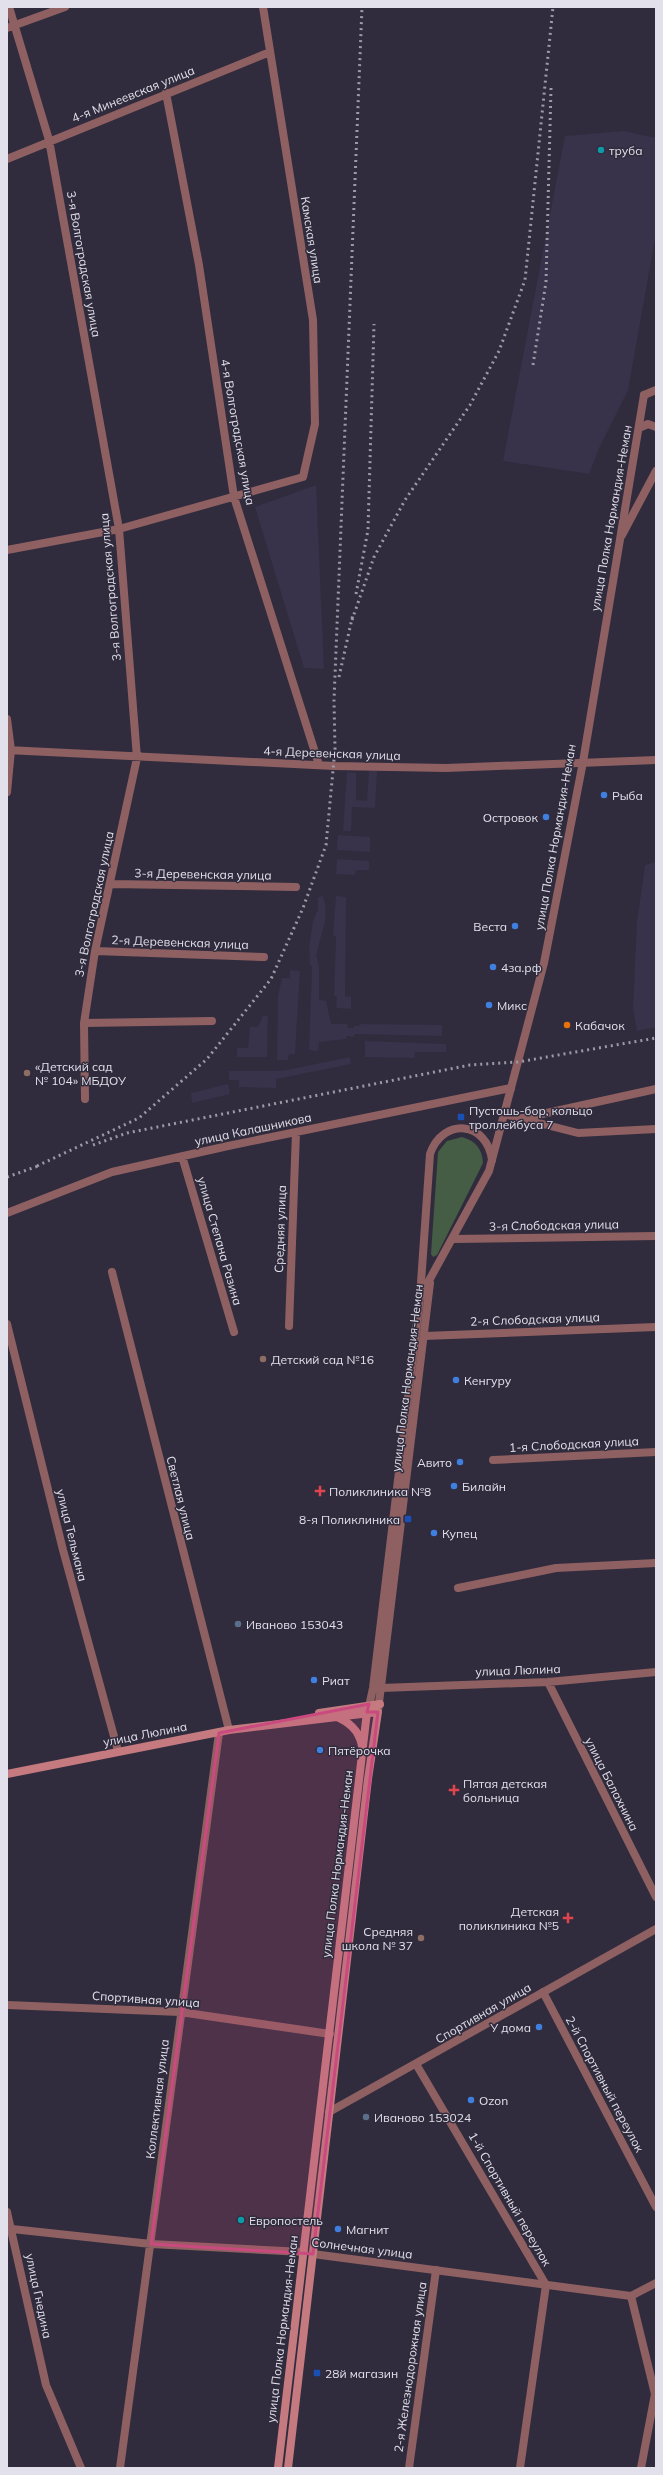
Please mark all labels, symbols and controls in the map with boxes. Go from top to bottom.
street label: 4-я Минеевская улица [69,62,197,126]
place label: труба [609,143,643,158]
marker: труба [596,145,606,155]
street label: 3-я Волгоградская улица [64,190,104,338]
street label: Камская улица [298,195,326,285]
street label: 4-я Волгоградская улица [218,358,258,506]
street label: улица Полка Нормандия-Неман [587,424,635,612]
street label: 3-я Волгоградская улица [96,513,124,661]
street label: 4-я Деревенская улица [263,743,401,763]
street label: улица Полка Нормандия-Неман [531,743,579,931]
place label: Рыба [612,788,643,803]
marker: Рыба [599,790,609,800]
place label: Островок [483,810,539,825]
marker: Островок [541,812,551,822]
street label: 3-я Волгоградская улица [71,830,117,978]
street label: 3-я Деревенская улица [134,865,272,883]
place label: Веста [473,919,507,934]
marker: Веста [510,921,520,931]
street label: 2-я Деревенская улица [111,932,249,952]
place label: 4за.рф [501,960,542,975]
marker: 4за.рф [488,962,498,972]
place label: Микс [497,998,527,1013]
marker: Микс [484,1000,494,1010]
place label: Кабачок [575,1018,625,1033]
marker: Кабачок [562,1020,572,1030]
place label: «Детский сад № 104» МБДОУ [35,1059,126,1088]
marker: «Детский сад № 104» МБДОУ [22,1068,32,1078]
place label: Пустошь-бор, кольцо троллейбуса 7 [469,1103,593,1132]
street label: улица Калашникова [193,1109,313,1149]
marker: Пустошь-бор, кольцо троллейбуса 7 [456,1112,466,1122]
street label: улица Степана Разина [194,1175,246,1307]
street label: Средняя улица [271,1185,289,1273]
street label: 3-я Слободская улица [489,1216,619,1234]
street label: улица Полка Нормандия-Неман [388,1283,426,1473]
street label: 2-я Слободская улица [470,1309,600,1329]
place label: Детский сад №16 [271,1352,374,1367]
marker: Детский сад №16 [258,1354,268,1364]
place label: Кенгуру [464,1373,512,1388]
marker: Кенгуру [451,1375,461,1385]
street label: 1-я Слободская улица [509,1433,639,1455]
street label: Светлая улица [163,1454,199,1542]
place label: Авито [417,1455,452,1470]
marker: Авито [455,1457,465,1467]
place label: Билайн [462,1479,506,1494]
marker: Билайн [449,1481,459,1491]
place label: Поликлиника №8 [329,1484,431,1499]
marker: Поликлиника №8 [314,1485,326,1497]
street label: улица Тельмана [53,1487,91,1583]
place label: 8-я Поликлиника [299,1512,400,1527]
marker: 8-я Поликлиника [403,1514,413,1524]
place label: Купец [442,1526,477,1541]
marker: Купец [429,1528,439,1538]
place label: Иваново 153043 [246,1617,343,1632]
marker: Иваново 153043 [233,1619,243,1629]
street label: улица Люлина [475,1661,561,1679]
place label: Риат [322,1673,350,1688]
marker: Риат [309,1675,319,1685]
street label: улица Люлина [102,1719,188,1749]
street label: улица Балахнина [582,1735,642,1833]
place label: Пятёрочка [328,1743,391,1758]
marker: Пятёрочка [315,1745,325,1755]
street label: улица Полка Нормандия-Неман [318,1769,356,1959]
place label: Пятая детская больница [463,1776,547,1805]
marker: Пятая детская больница [448,1784,460,1796]
place label: Детская поликлиника №5 [459,1904,559,1933]
marker: Детская поликлиника №5 [562,1912,574,1924]
place label: Средняя школа № 37 [342,1924,413,1953]
marker: Средняя школа № 37 [416,1933,426,1943]
street label: Спортивная улица [432,1979,534,2047]
street label: Спортивная улица [92,1988,200,2010]
street label: 2-й Спортивный переулок [563,2013,648,2155]
place label: У дома [489,2020,531,2035]
marker: У дома [534,2022,544,2032]
street label: Коллективная улица [142,2038,172,2160]
place label: Ozon [479,2093,508,2108]
marker: Ozon [466,2095,476,2105]
place label: Иваново 153024 [374,2110,471,2125]
marker: Иваново 153024 [361,2112,371,2122]
street label: 1-й Спортивный переулок [465,2129,555,2269]
place label: Европостель [249,2213,323,2228]
marker: Европостель [236,2215,246,2225]
place label: Магнит [346,2222,389,2237]
marker: Магнит [333,2224,343,2234]
street label: улица Полка Нормандия-Неман [263,2234,301,2424]
street label: Солнечная улица [311,2234,413,2262]
street label: улица Гнедина [23,2252,55,2340]
street label: 2-я Железнодорожная улица [391,2281,429,2453]
place label: 28й магазин [325,2366,398,2381]
marker: 28й магазин [312,2368,322,2378]

